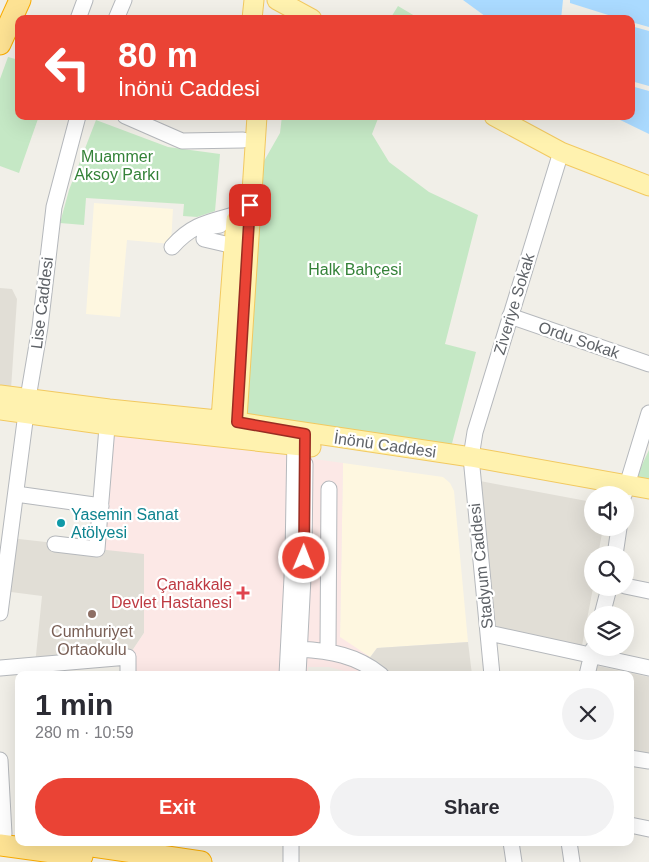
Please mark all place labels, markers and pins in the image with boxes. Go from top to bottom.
pin [229,184,271,226]
place label: Yasemin Sanat Atölyesi [71,506,179,541]
marker: Yasemin Sanat Atölyesi [55,517,67,529]
place label: Çanakkale Devlet Hastanesi [111,576,232,611]
marker: Çanakkale Devlet Hastanesi [236,586,250,600]
marker: Cumhuriyet Ortaokulu [86,608,98,620]
place label: Cumhuriyet Ortaokulu [51,623,133,658]

